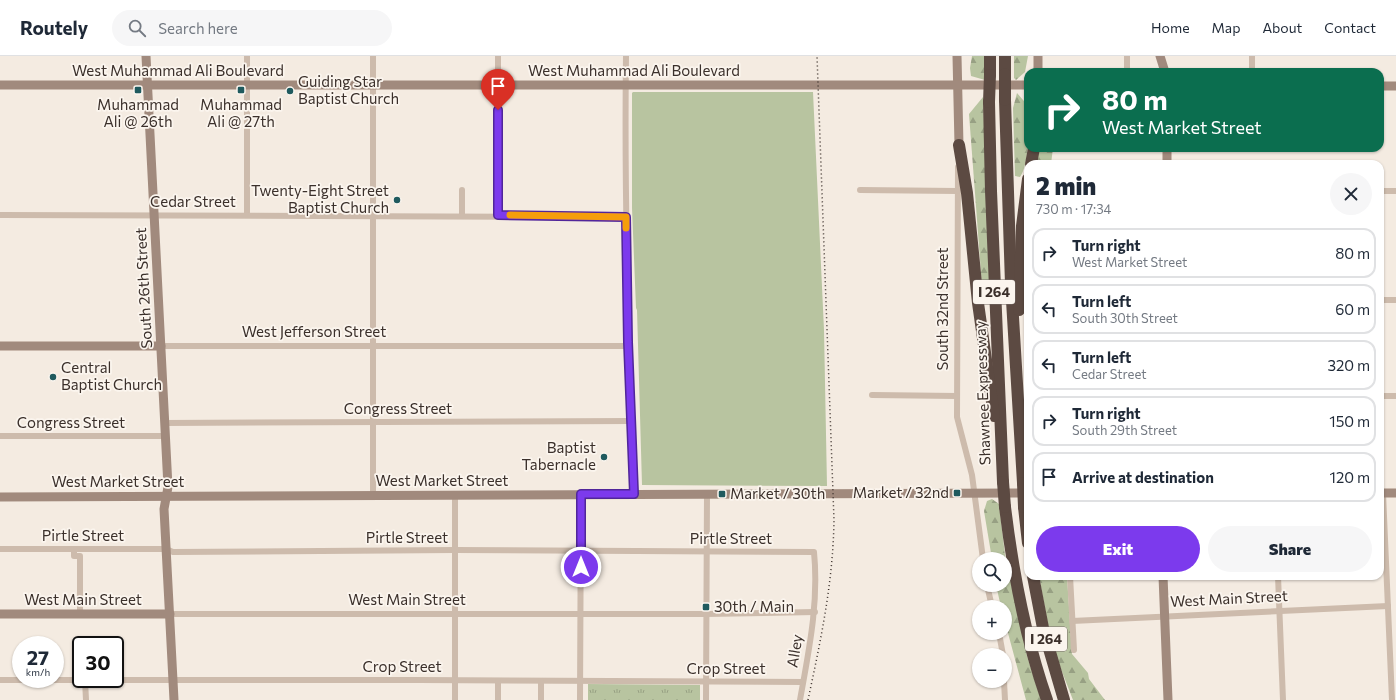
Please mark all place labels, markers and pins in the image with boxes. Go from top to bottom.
pin [481,69,515,110]
place label: Guiding Star Baptist Church [298,72,399,107]
marker: Muhammad Ali @ 26th [133,85,143,95]
marker: Muhammad Ali @ 27th [236,85,246,95]
marker: Guiding Star Baptist Church [285,86,295,96]
place label: Muhammad Ali @ 26th [97,95,179,130]
place label: Muhammad Ali @ 27th [200,95,282,130]
place label: Twenty-Eight Street Baptist Church [251,181,389,216]
marker: Twenty-Eight Street Baptist Church [392,195,402,205]
place label: Central Baptist Church [61,358,162,393]
marker: Central Baptist Church [48,372,58,382]
place label: Baptist Tabernacle [521,438,596,473]
marker: Baptist Tabernacle [599,452,609,462]
place label: Market / 32nd [853,483,949,501]
place label: Market / 30th [730,484,825,502]
marker: Market / 32nd [952,488,962,498]
marker: Market / 30th [717,489,727,499]
place label: 30th / Main [714,597,794,615]
marker: 30th / Main [701,602,711,612]

